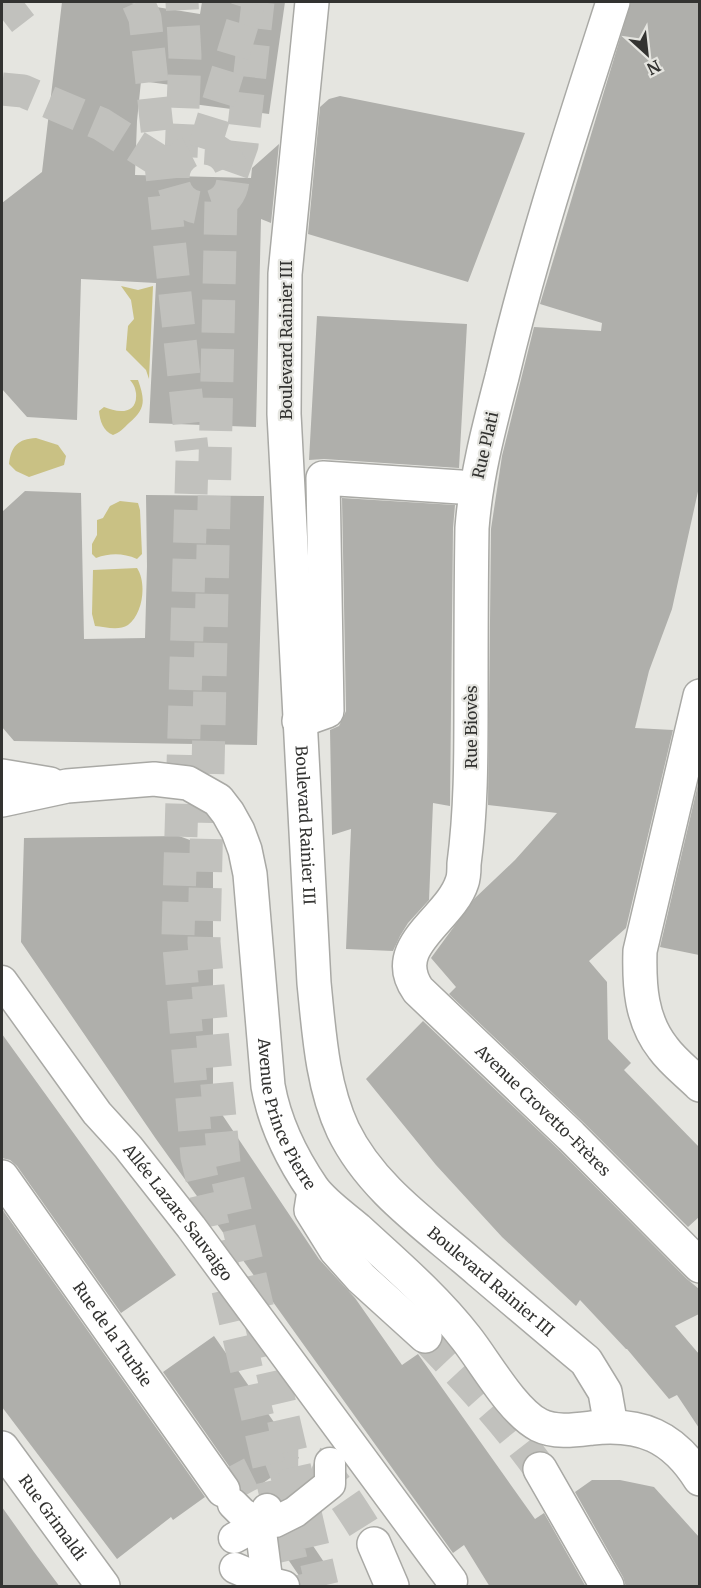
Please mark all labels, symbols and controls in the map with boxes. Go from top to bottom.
north arrow [617,24,677,84]
text: N [643,56,664,79]
street label: Boulevard Rainier III [276,260,296,420]
street label: Rue Plati [468,410,502,480]
street label: Rue Biovès [461,685,481,769]
street label: Boulevard Rainier III [291,745,320,905]
street label: Avenue Prince Pierre [254,1037,320,1193]
street label: Avenue Crovetto-Frères [471,1040,615,1180]
street label: Allée Lazare Sauvaigo [119,1139,237,1285]
street label: Boulevard Rainier III [424,1222,559,1340]
street label: Rue de la Turbie [69,1278,157,1390]
street label: Rue Grimaldi [15,1471,91,1564]

